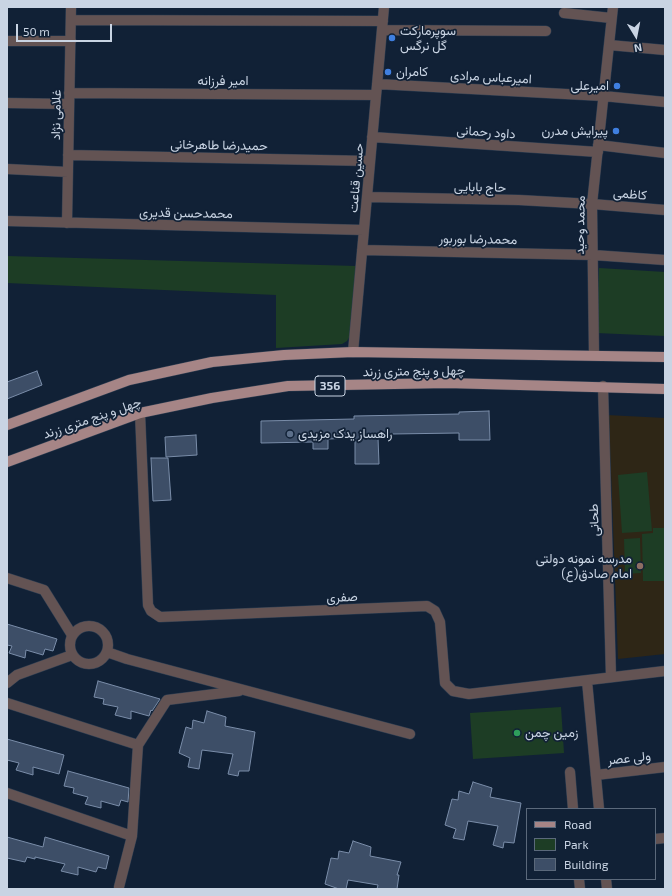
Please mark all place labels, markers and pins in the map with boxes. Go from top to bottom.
place label: سوپرمارکت گل نرگس [400,23,456,54]
marker: سوپرمارکت گل نرگس [387,33,397,43]
place label: کامران [396,64,428,80]
marker: کامران [383,67,393,77]
place label: امیرعلی [571,78,609,94]
marker: امیرعلی [612,81,622,91]
place label: پیرایش مدرن [541,123,608,139]
marker: پیرایش مدرن [611,126,621,136]
place label: راهساز یدک مزیدی [298,426,393,442]
marker: راهساز یدک مزیدی [285,429,295,439]
place label: مدرسه نمونه دولتی امام صادق(ع) [536,551,632,582]
marker: مدرسه نمونه دولتی امام صادق(ع) [635,561,645,571]
place label: زمین چمن [525,725,578,741]
marker: زمین چمن [512,728,522,738]

